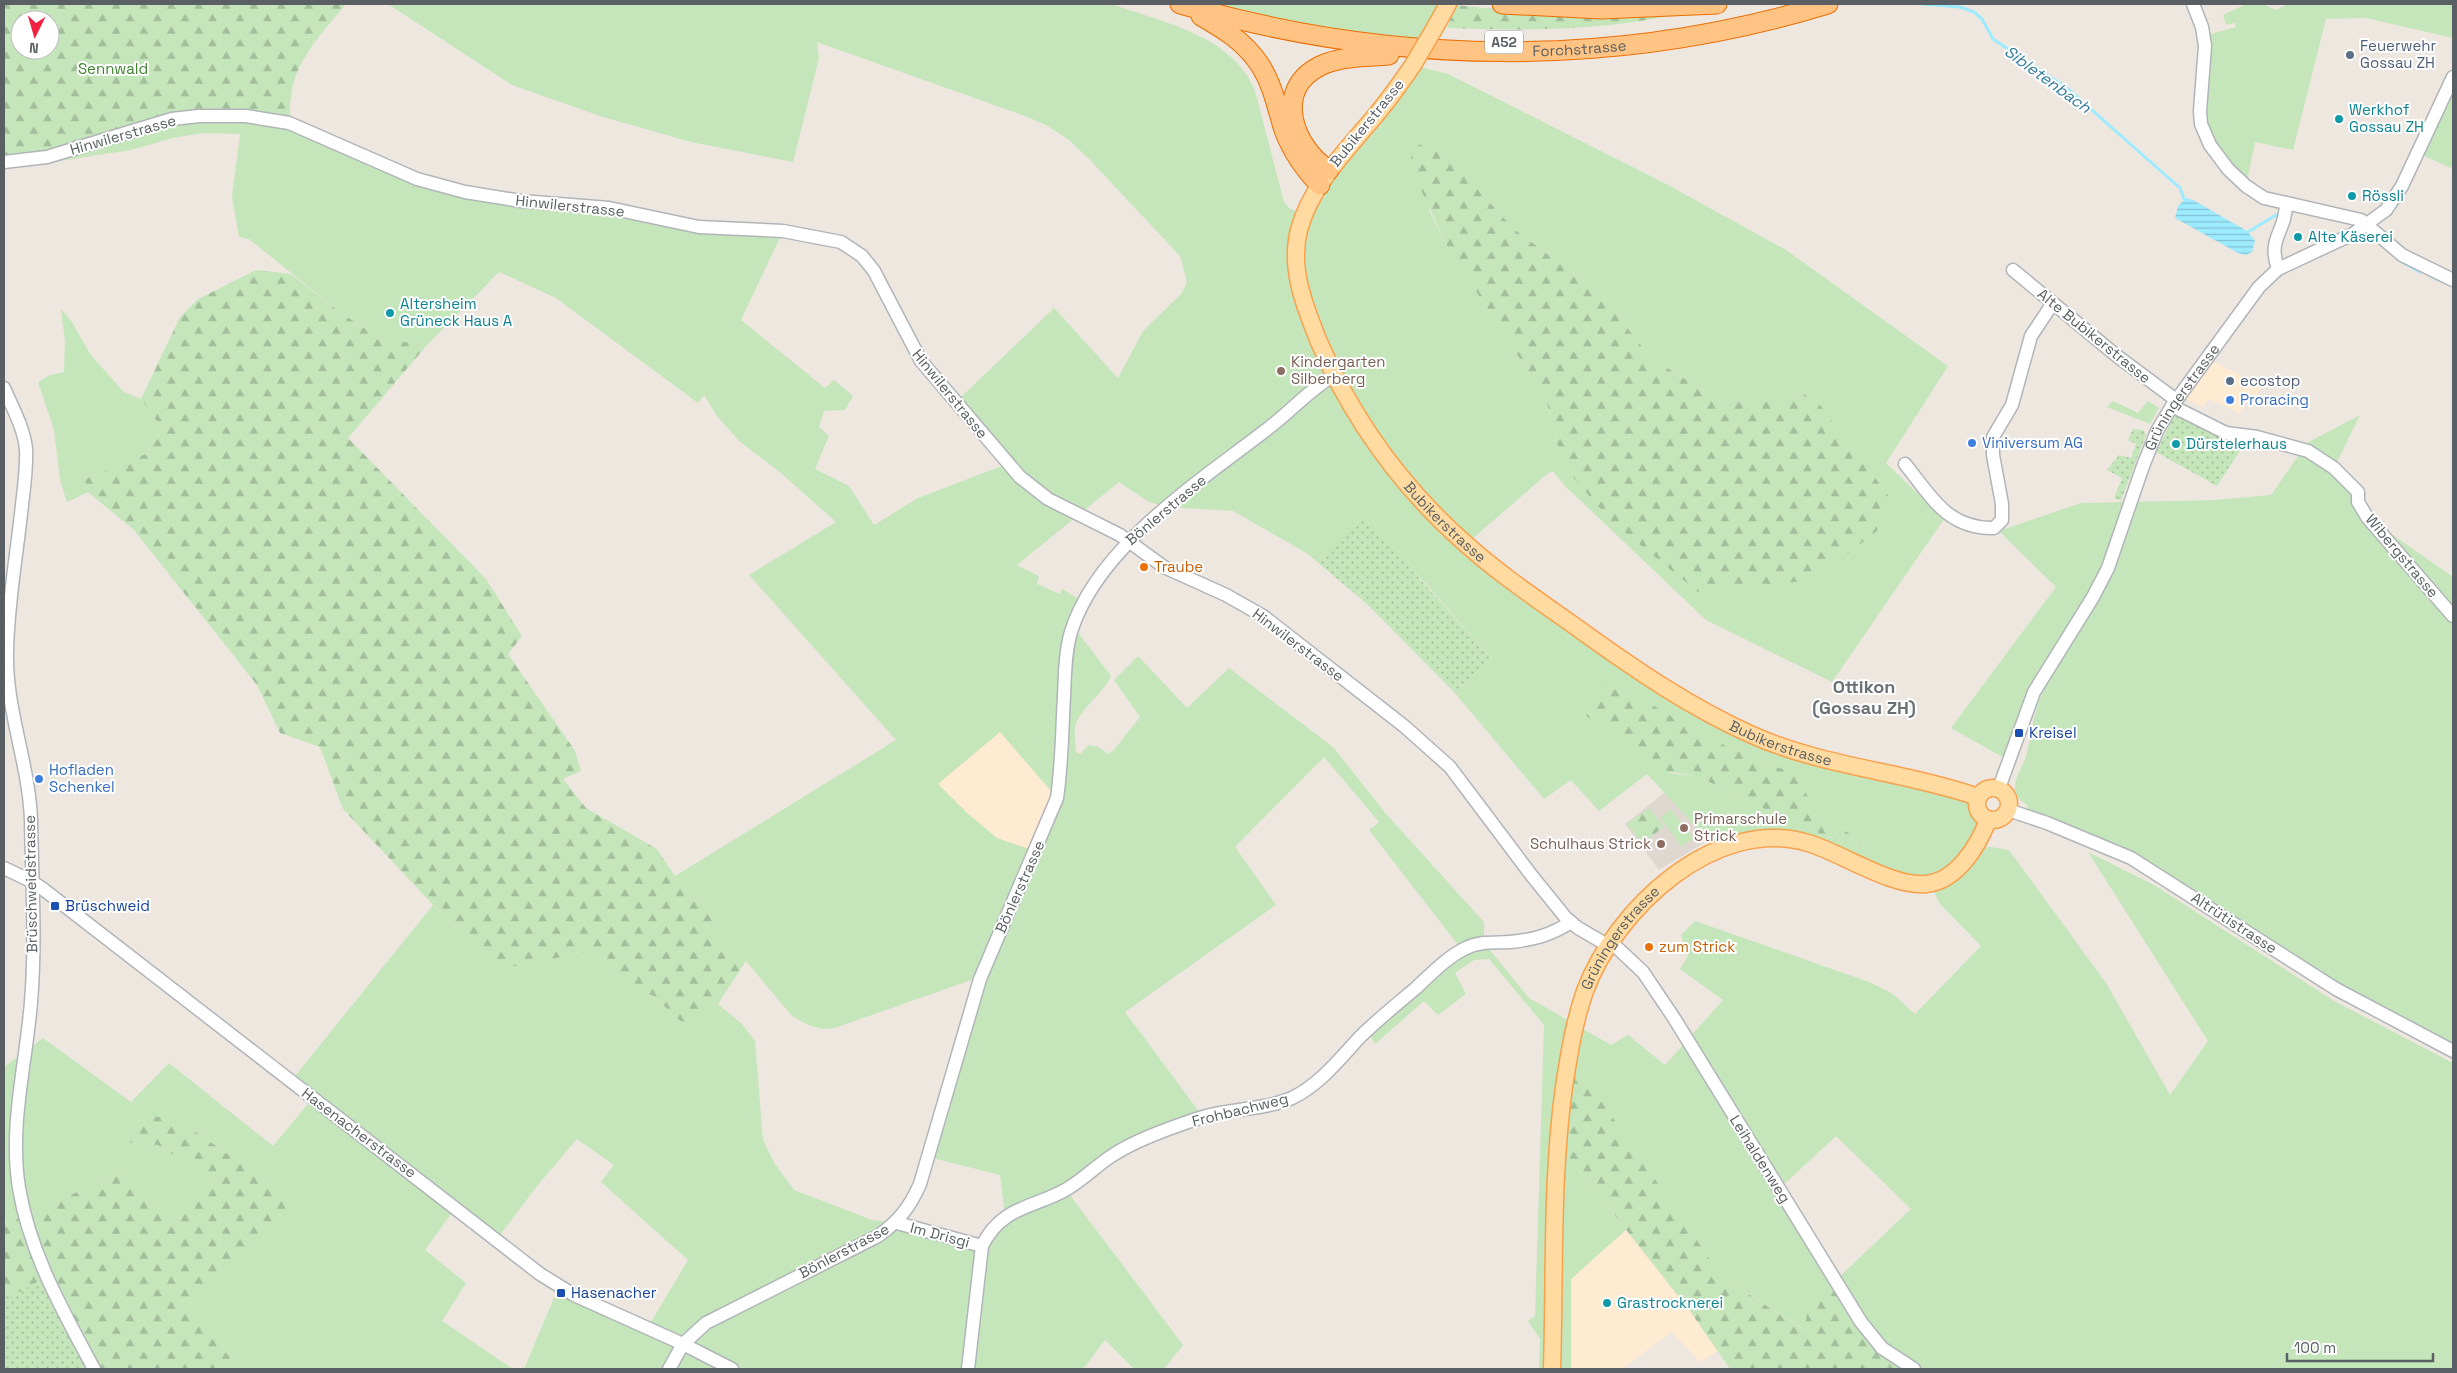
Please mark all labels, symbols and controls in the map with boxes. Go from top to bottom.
north arrow [10,10,60,60]
road number: A52 [1485,31,1523,54]
street label: Forchstrasse [1532,35,1627,60]
place label: Feuerwehr Gossau ZH [2360,36,2437,72]
text: N [28,39,39,57]
water label: Sibletenbach [2000,41,2096,119]
marker: Feuerwehr Gossau ZH [2344,49,2356,61]
park label: Sennwald [78,59,148,78]
street label: Bubikerstrasse [1325,75,1408,171]
place label: Werkhof Gossau ZH [2349,100,2424,136]
street label: Hinwilerstrasse [68,110,178,159]
marker: Werkhof Gossau ZH [2333,113,2345,125]
place label: Rössli [2362,186,2404,205]
street label: Hinwilerstrasse [515,190,626,221]
marker: Rössli [2346,190,2358,202]
place label: Alte Käserei [2308,227,2393,246]
marker: Alte Käserei [2292,231,2304,243]
street label: Alte Bubikerstrasse [2034,284,2155,387]
place label: Altersheim Grüneck Haus A [400,294,513,330]
marker: Altersheim Grüneck Haus A [384,307,396,319]
street label: Grüningerstrasse [2140,340,2223,453]
street label: Hinwilerstrasse [908,345,992,442]
place label: Kindergarten Silberberg [1291,352,1386,388]
marker: Kindergarten Silberberg [1275,365,1287,377]
place label: ecostop [2240,371,2300,390]
marker: ecostop [2224,375,2236,387]
place label: Proracing [2240,390,2309,409]
marker: Proracing [2224,394,2236,406]
place label: Viniversum AG [1982,433,2083,452]
place label: Dürstelerhaus [2186,434,2287,453]
marker: Viniversum AG [1966,437,1978,449]
marker: Dürstelerhaus [2170,438,2182,450]
street label: Bönlerstrasse [1121,470,1210,549]
street label: Bubikerstrasse [1400,477,1490,566]
street label: Wibergstrasse [2362,510,2443,602]
place label: Traube [1154,557,1203,576]
marker: Traube [1138,561,1150,573]
street label: Hinwilerstrasse [1249,604,1348,685]
district label: Ottikon (Gossau ZH) [1812,675,1916,719]
street label: Bubikerstrasse [1726,716,1834,770]
place label: Kreisel [2029,723,2077,742]
marker: Kreisel [2013,727,2025,739]
place label: Hofladen Schenkel [49,760,115,796]
marker: Hofladen Schenkel [33,773,45,785]
place label: Primarschule Strick [1694,809,1787,845]
street label: Brüschweidstrasse [20,815,41,953]
marker: Primarschule Strick [1678,822,1690,834]
place label: Schulhaus Strick [1530,834,1651,853]
street label: Bönlerstrasse [991,837,1049,936]
marker: Schulhaus Strick [1655,838,1667,850]
street label: Grüningerstrasse [1576,881,1663,993]
street label: Altrütistrasse [2188,888,2281,957]
place label: Brüschweid [65,896,150,915]
marker: Brüschweid [49,900,61,912]
place label: zum Strick [1659,937,1735,956]
marker: zum Strick [1643,941,1655,953]
street label: Hasenacherstrasse [298,1083,420,1182]
street label: Frohbachweg [1190,1088,1290,1131]
street label: Leihaldenweg [1726,1111,1795,1206]
street label: Im Drisgi [908,1217,972,1252]
street label: Bönlerstrasse [795,1219,892,1282]
place label: Hasenacher [571,1283,657,1302]
marker: Hasenacher [555,1287,567,1299]
place label: Grastrocknerei [1617,1293,1723,1312]
marker: Grastrocknerei [1601,1297,1613,1309]
scale bar [2287,1330,2433,1362]
text: 100 m [2294,1338,2336,1357]

